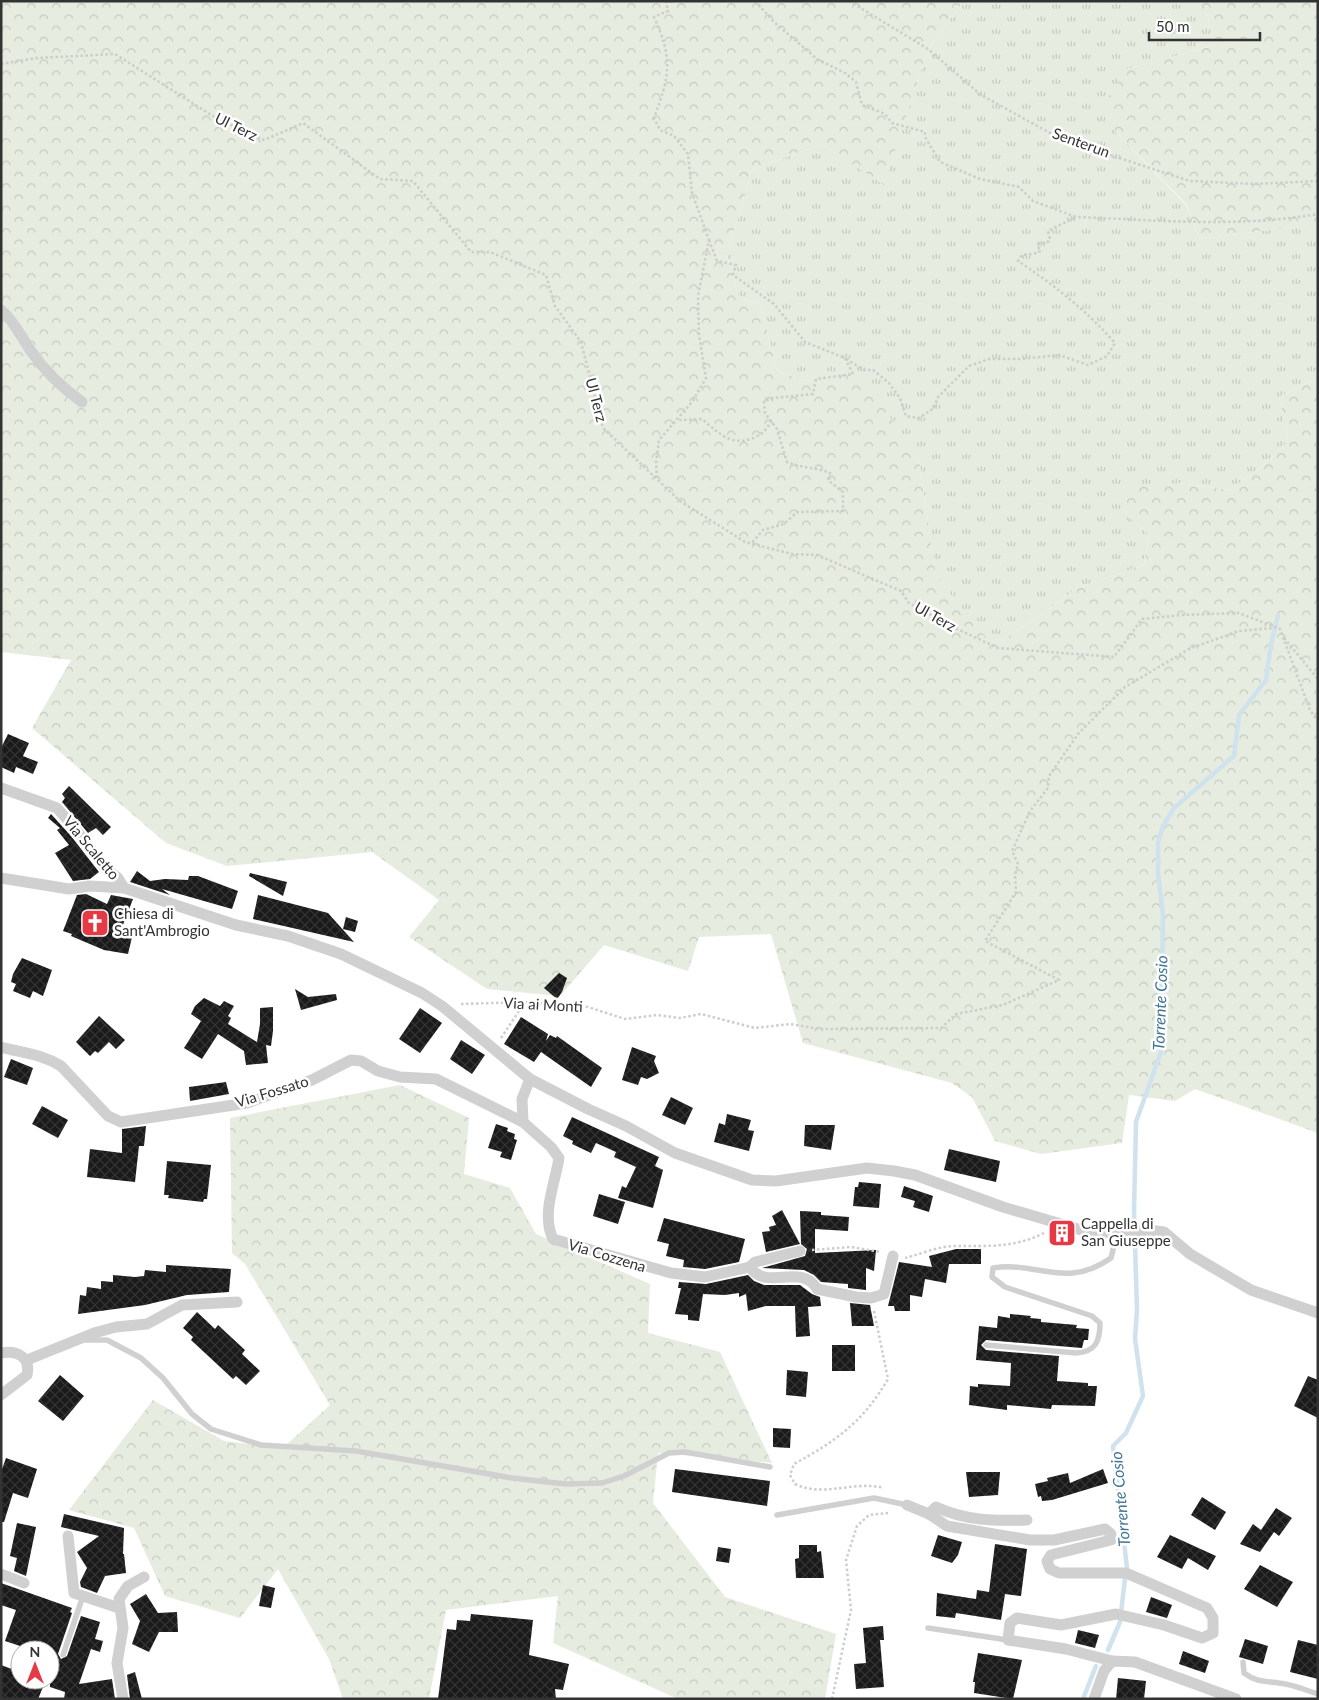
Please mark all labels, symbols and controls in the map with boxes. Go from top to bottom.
scale bar [1149,10,1260,42]
text: 50 m [1156,17,1190,35]
street label: Ul Terz [212,108,261,144]
street label: Senterun [1050,123,1112,161]
street label: Ul Terz [582,376,612,424]
street label: Ul Terz [911,597,960,635]
street label: Via Scaletto [60,812,124,883]
place label: Chiesa di Sant'Ambrogio [114,904,210,939]
church icon: Chiesa di Sant'Ambrogio [80,908,110,938]
water label: Torrente Cosio [1148,955,1171,1051]
street label: Via ai Monti [503,993,583,1015]
street label: Via Fossato [233,1071,310,1111]
place label: Cappella di San Giuseppe [1081,1214,1171,1249]
building icon: Cappella di San Giuseppe [1047,1218,1077,1248]
street label: Via Cozzena [566,1235,648,1275]
water label: Torrente Cosio [1106,1451,1133,1547]
north arrow [10,1640,60,1690]
text: N [30,1643,40,1660]

